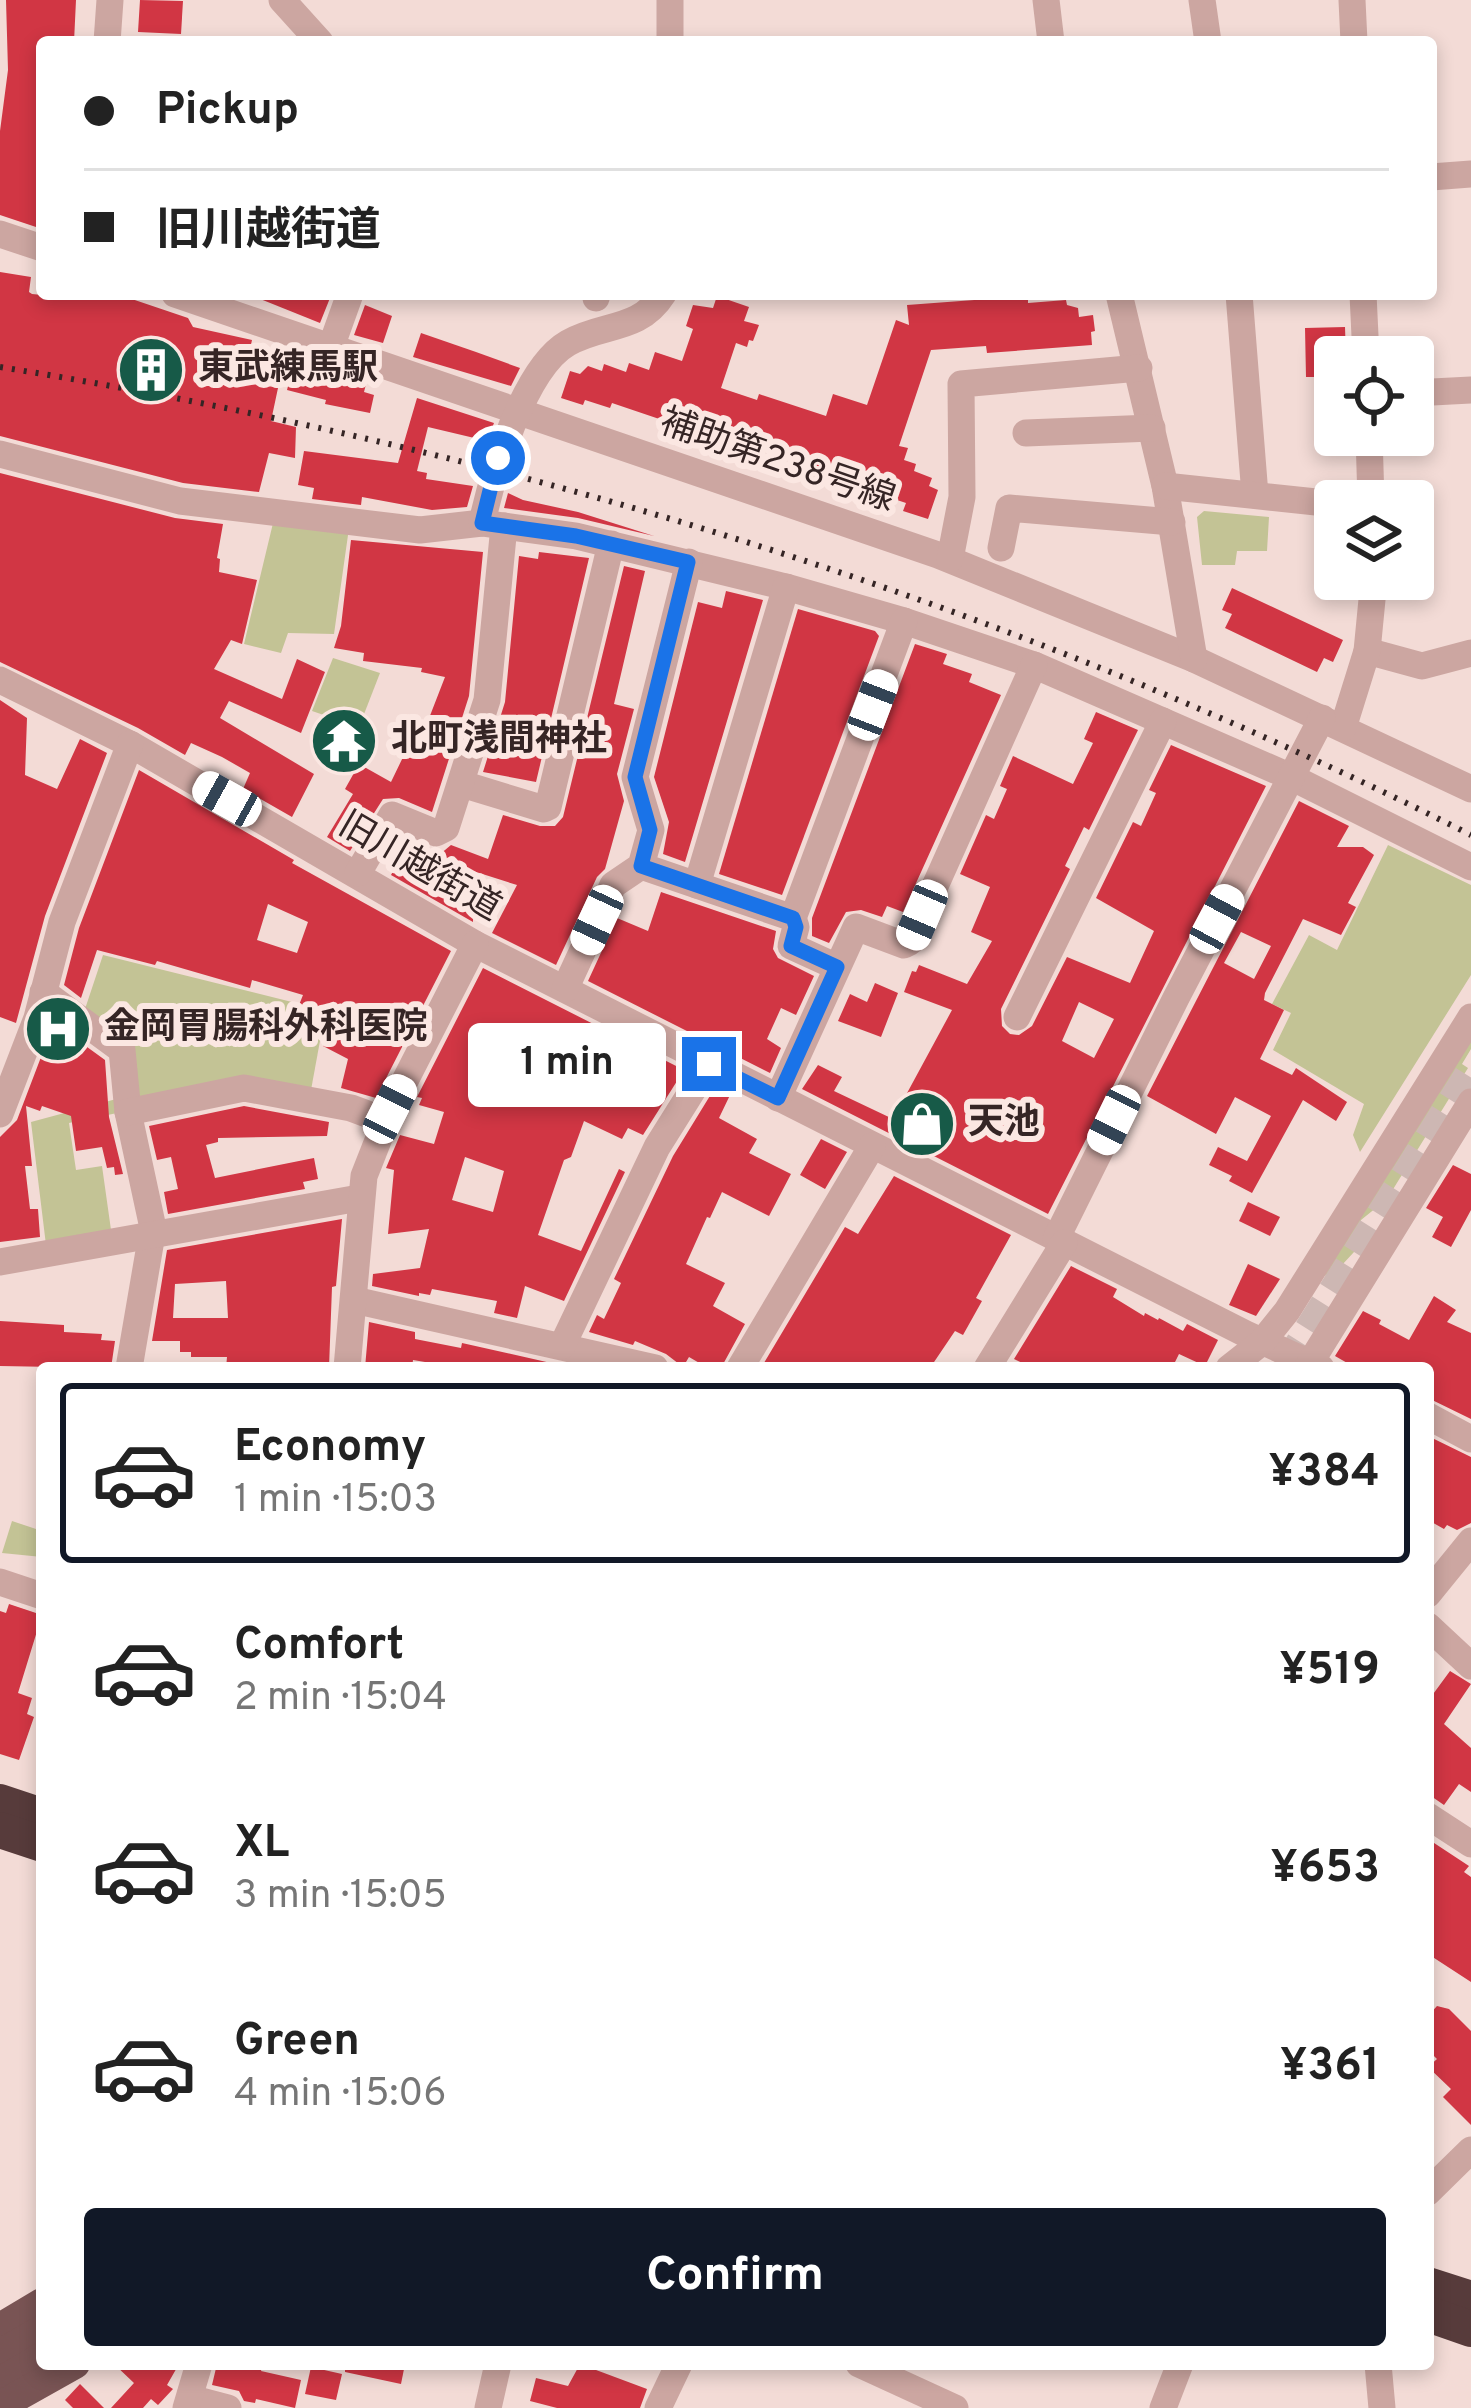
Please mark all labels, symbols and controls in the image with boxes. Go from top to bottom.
text: Pickup [156,83,299,140]
text: 旧川越街道 [156,204,381,261]
building icon: 東武練馬駅 [116,335,186,405]
map controls [1314,336,1434,600]
button: locate [1314,336,1434,456]
place label: 東武練馬駅 [198,347,378,393]
street label: 補助第238号線 [653,400,901,524]
route start [471,431,525,485]
button: layers [1314,480,1434,600]
car [843,665,903,745]
temple icon: 北町浅間神社 [309,706,379,776]
place label: 北町浅間神社 [391,718,607,764]
car [187,766,267,832]
street label: 旧川越街道 [330,803,508,933]
car [891,875,953,955]
car [1184,879,1250,959]
car [565,880,629,960]
hospital icon: 金岡胃腸科外科医院 [23,994,93,1064]
place label: 金岡胃腸科外科医院 [104,1006,428,1052]
callout: 1 min [469,1022,667,1106]
route end [682,1037,736,1091]
text: 1 min [520,1040,614,1089]
car [358,1069,422,1149]
car [1082,1080,1146,1160]
shop icon: 天池 [887,1089,957,1159]
place label: 天池 [968,1101,1040,1147]
icon: car [90,1419,198,1527]
text: Economy [234,1420,426,1477]
text: ¥384 [1268,1445,1380,1502]
text: 1 min · 15:03 [234,1477,437,1526]
icon: car [90,1617,198,1725]
text: Comfort [234,1618,404,1675]
text: ¥519 [1280,1643,1380,1700]
text: 2 min · 15:04 [234,1675,447,1724]
icon: car [90,1815,198,1923]
text: XL [234,1816,289,1873]
text: ¥653 [1271,1841,1380,1898]
text: 3 min · 15:05 [234,1873,447,1922]
icon: car [90,2013,198,2121]
text: Green [234,2014,360,2071]
text: ¥361 [1280,2039,1380,2096]
text: 4 min · 15:06 [234,2071,446,2120]
button: Confirm [84,2208,1386,2346]

